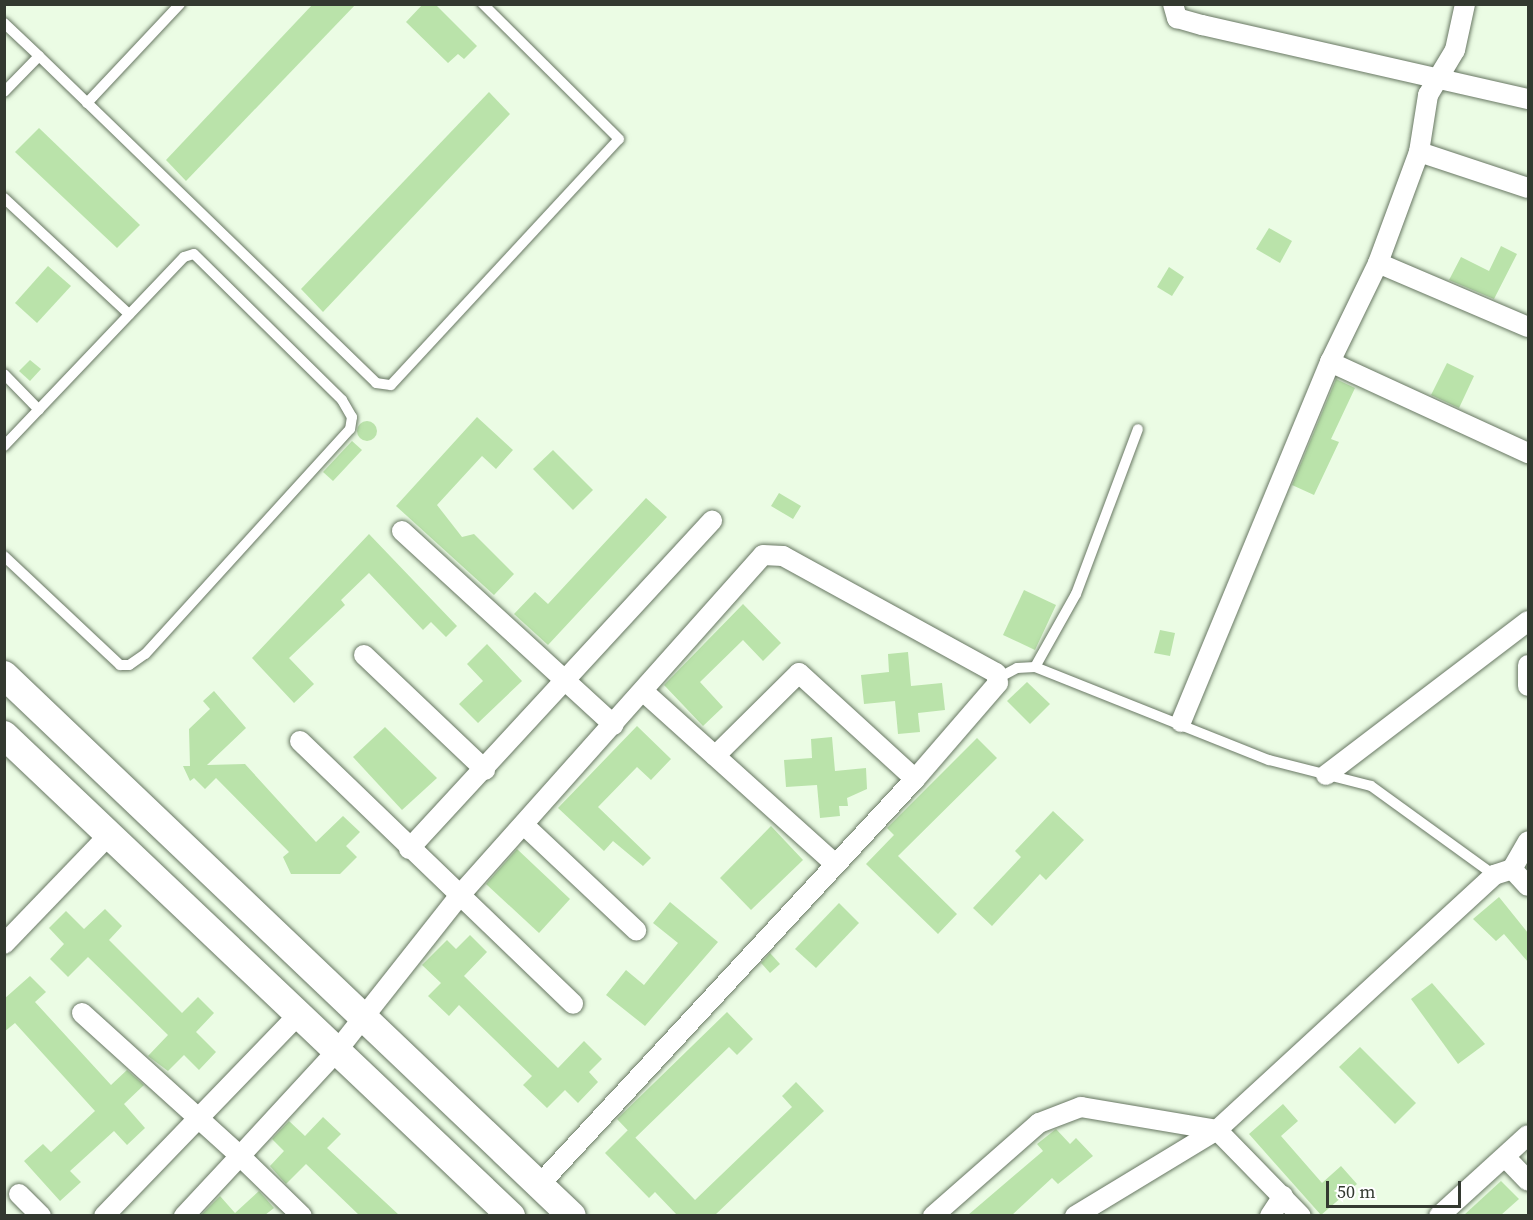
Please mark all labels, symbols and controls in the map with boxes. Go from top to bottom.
scale bar [1329,1169,1464,1207]
text: 50 m [1337,1179,1375,1204]

